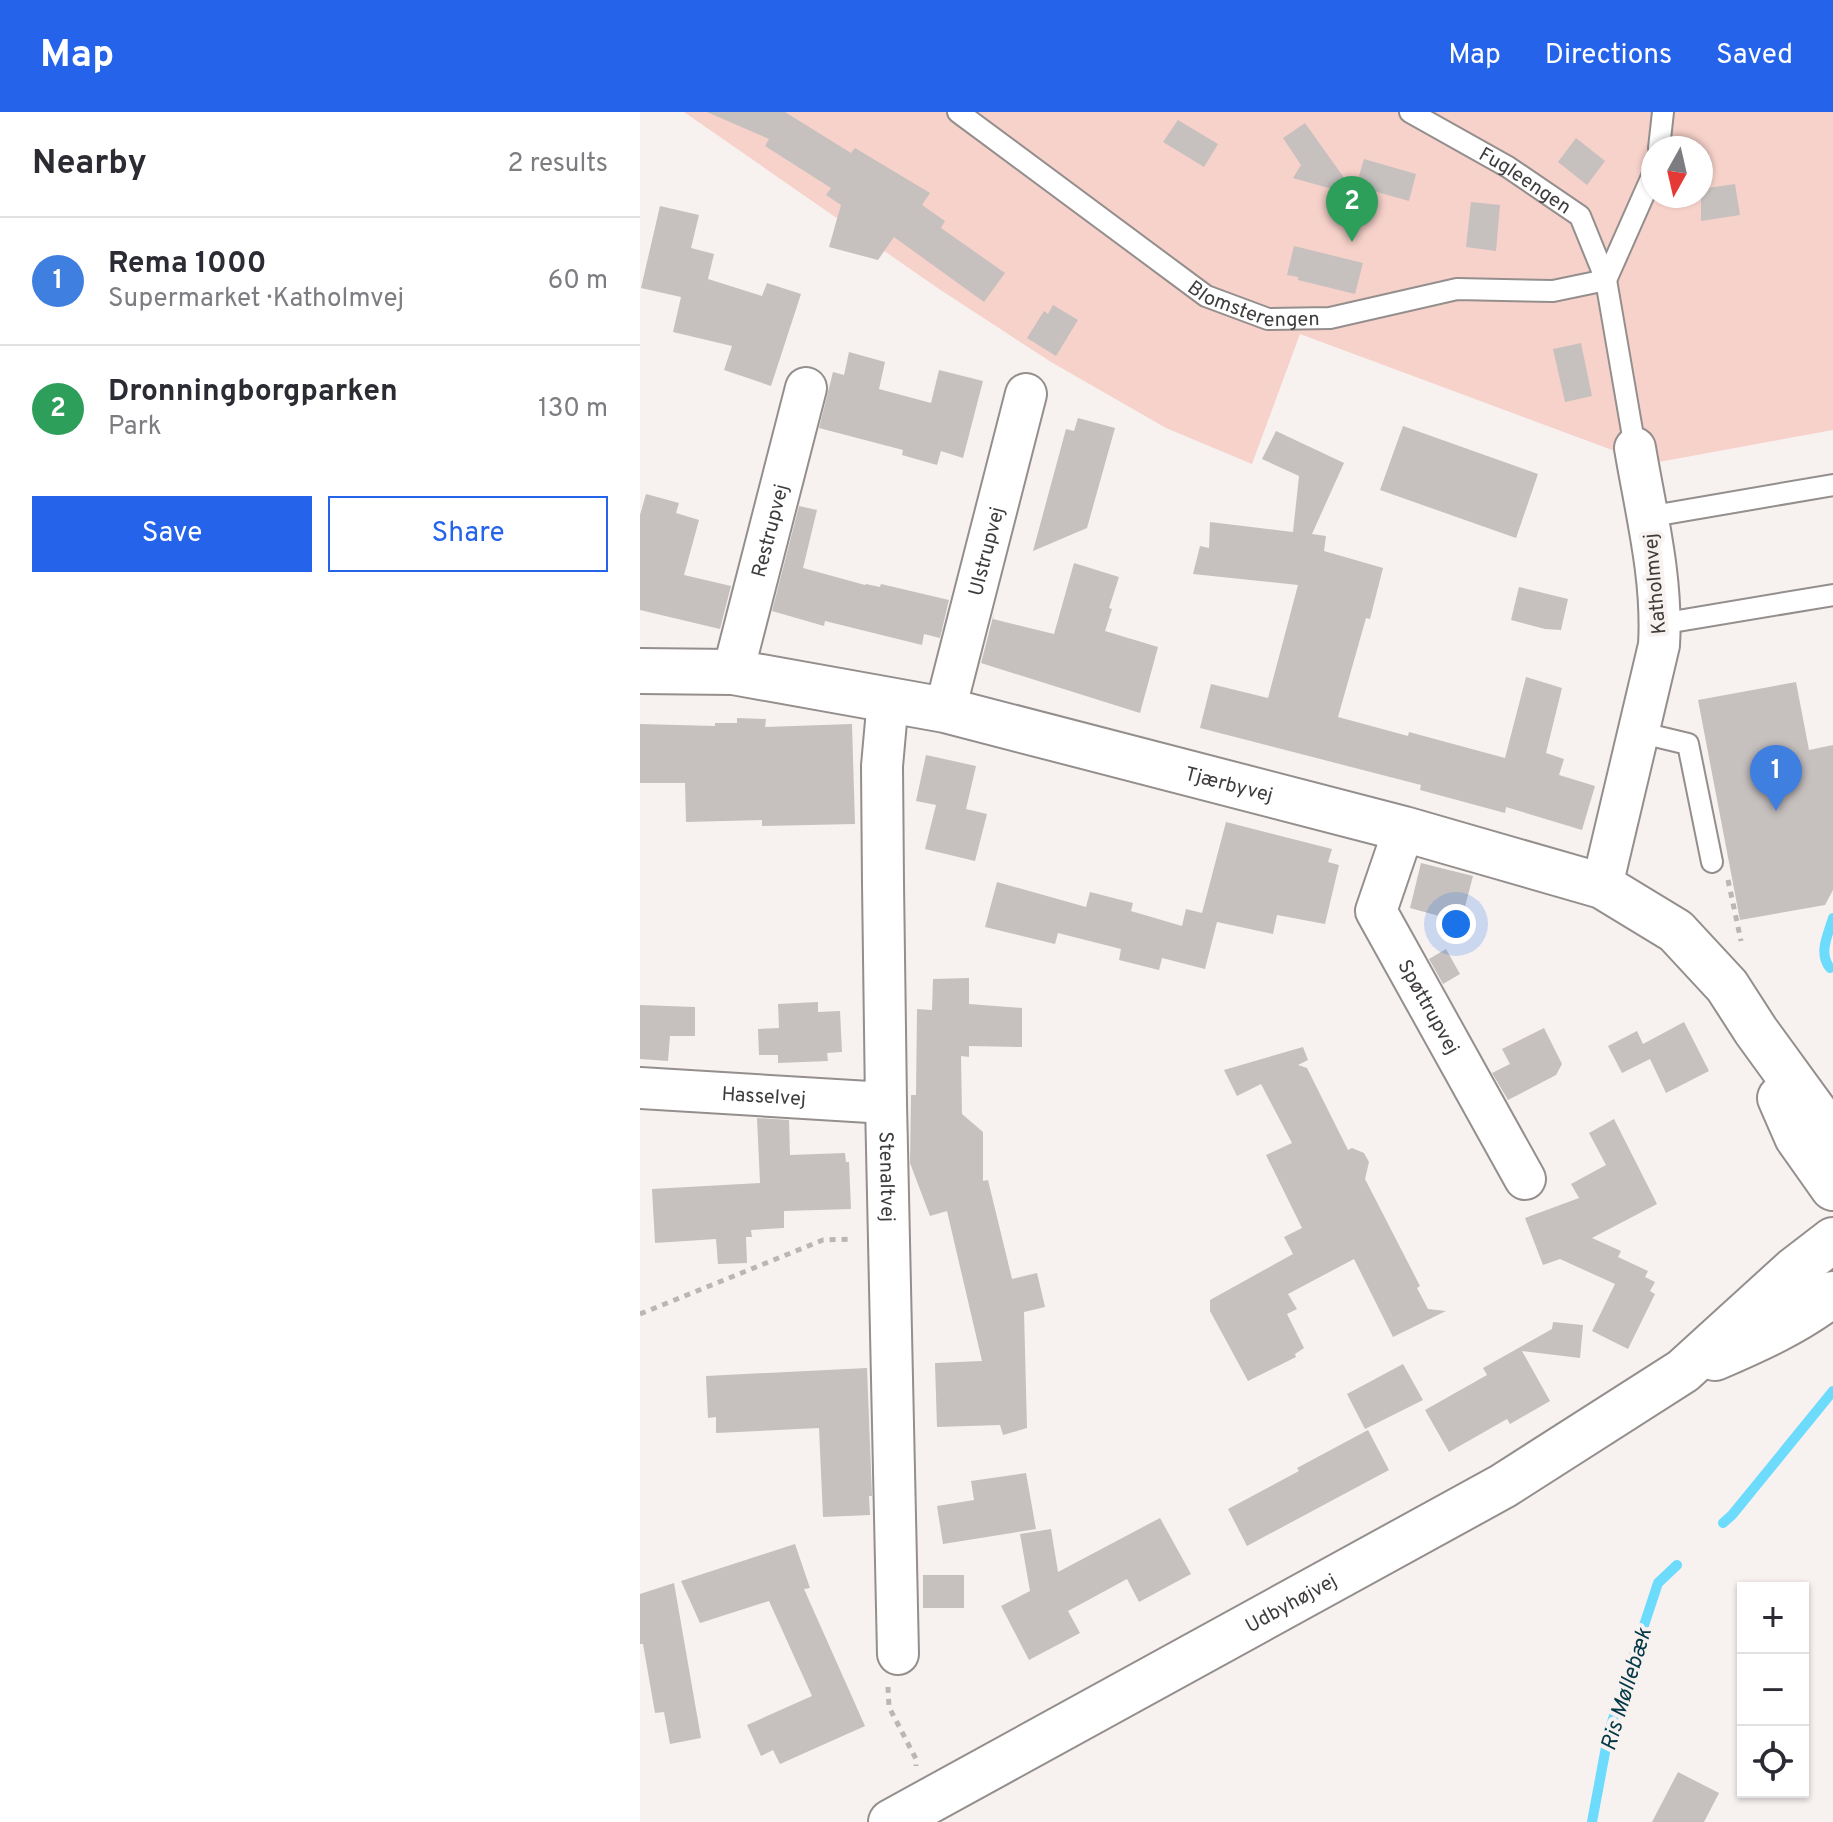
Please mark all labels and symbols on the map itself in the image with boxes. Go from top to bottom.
north arrow [1641,136,1713,208]
street label: Fugleengen [1474,142,1576,221]
pin: 2 [1326,176,1378,242]
street label: Blomsterengen [1182,276,1320,334]
street label: Restrupvej [747,482,796,581]
street label: Ulstrupvej [964,504,1012,599]
street label: Katholmvej [1639,532,1673,635]
pin: 1 [1750,745,1802,811]
street label: Tjærbyvej [1182,762,1276,810]
your location [1436,904,1476,944]
street label: Spøttrupvej [1391,955,1464,1060]
street label: Hasselvej [721,1082,807,1113]
street label: Stenaltvej [872,1131,900,1222]
street label: Udbyhøjvej [1241,1569,1342,1640]
water label: Ris Møllebæk [1596,1624,1659,1754]

